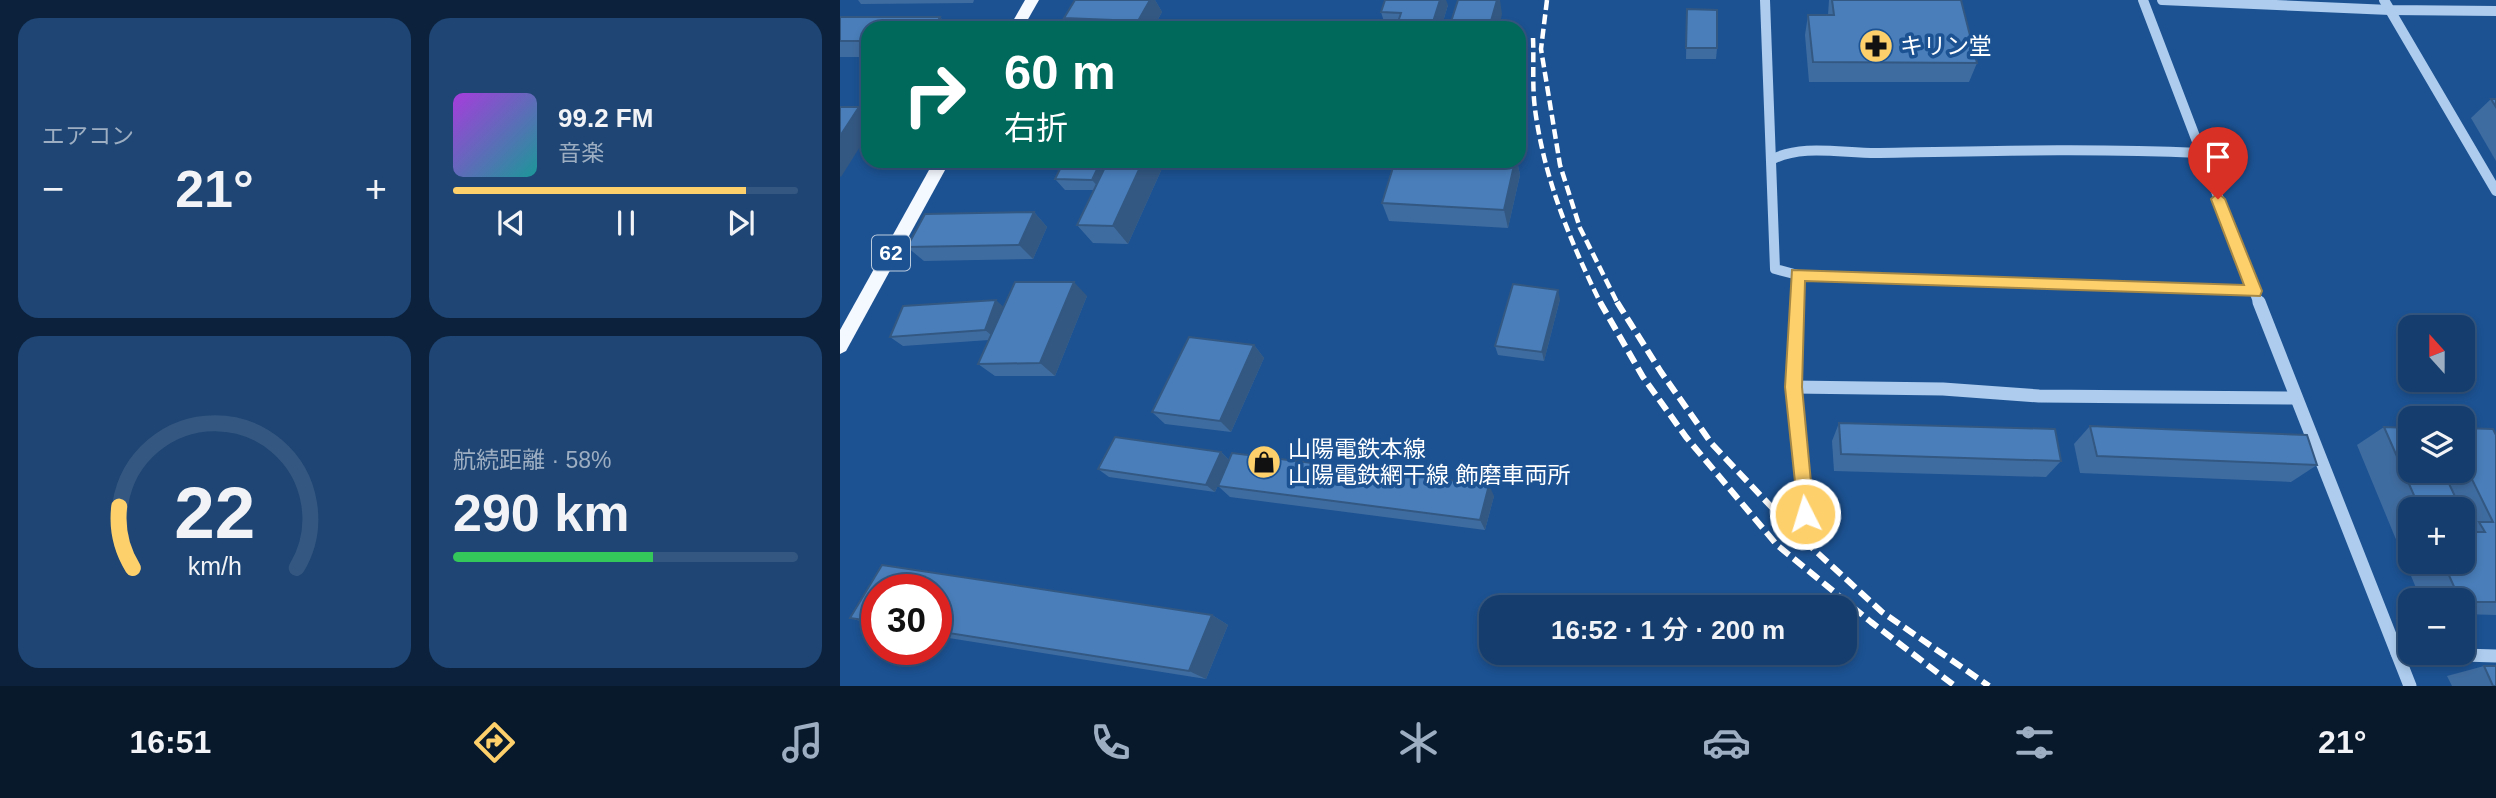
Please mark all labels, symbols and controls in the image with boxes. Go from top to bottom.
pharmacy icon: キリン堂 [1857,27,1895,65]
place label: キリン堂 [1900,33,1992,59]
text: 60 m [1004,45,1116,99]
icon: right [889,49,980,140]
text: 99.2 FM [558,103,653,133]
text: 右折 [1004,110,1068,146]
text: エアコン [42,123,134,149]
pin [2188,127,2248,199]
icon: arrive [2199,138,2237,176]
text: 音楽 [558,140,604,166]
text: 21° [175,160,254,218]
text: − [42,168,64,210]
text: + [365,168,387,210]
icon: previous [492,204,530,242]
icon: pause [607,204,645,242]
icon: next [722,204,760,242]
road number: 62 [872,236,910,270]
north arrow [2398,315,2474,392]
map controls [2398,315,2475,665]
button: layers [2398,406,2475,483]
place label: 山陽電鉄本線 山陽電鉄網干線 飾磨車両所 [1288,436,1570,488]
shop icon: 山陽電鉄本線 山陽電鉄網干線 飾磨車両所 [1245,443,1283,481]
text: 航続距離 · 58% [453,447,611,473]
text: 22 [174,472,255,553]
position arrow [1768,477,1842,551]
text: 290 km [453,484,629,542]
button: + [2398,497,2475,574]
text: km/h [187,552,242,580]
speed limit sign: 30 [861,574,952,665]
button: − [2398,588,2475,665]
text: 16:52 · 1 分 · 200 m [1551,615,1785,645]
icon: directions [470,718,519,767]
icon: music [778,718,827,767]
icon: phone [1086,718,1135,767]
icon: climate [1394,718,1443,767]
icon: car [1702,718,1751,767]
icon: filters [2010,718,2059,767]
text: 16:51 [129,724,211,760]
text: 21° [2318,724,2367,760]

